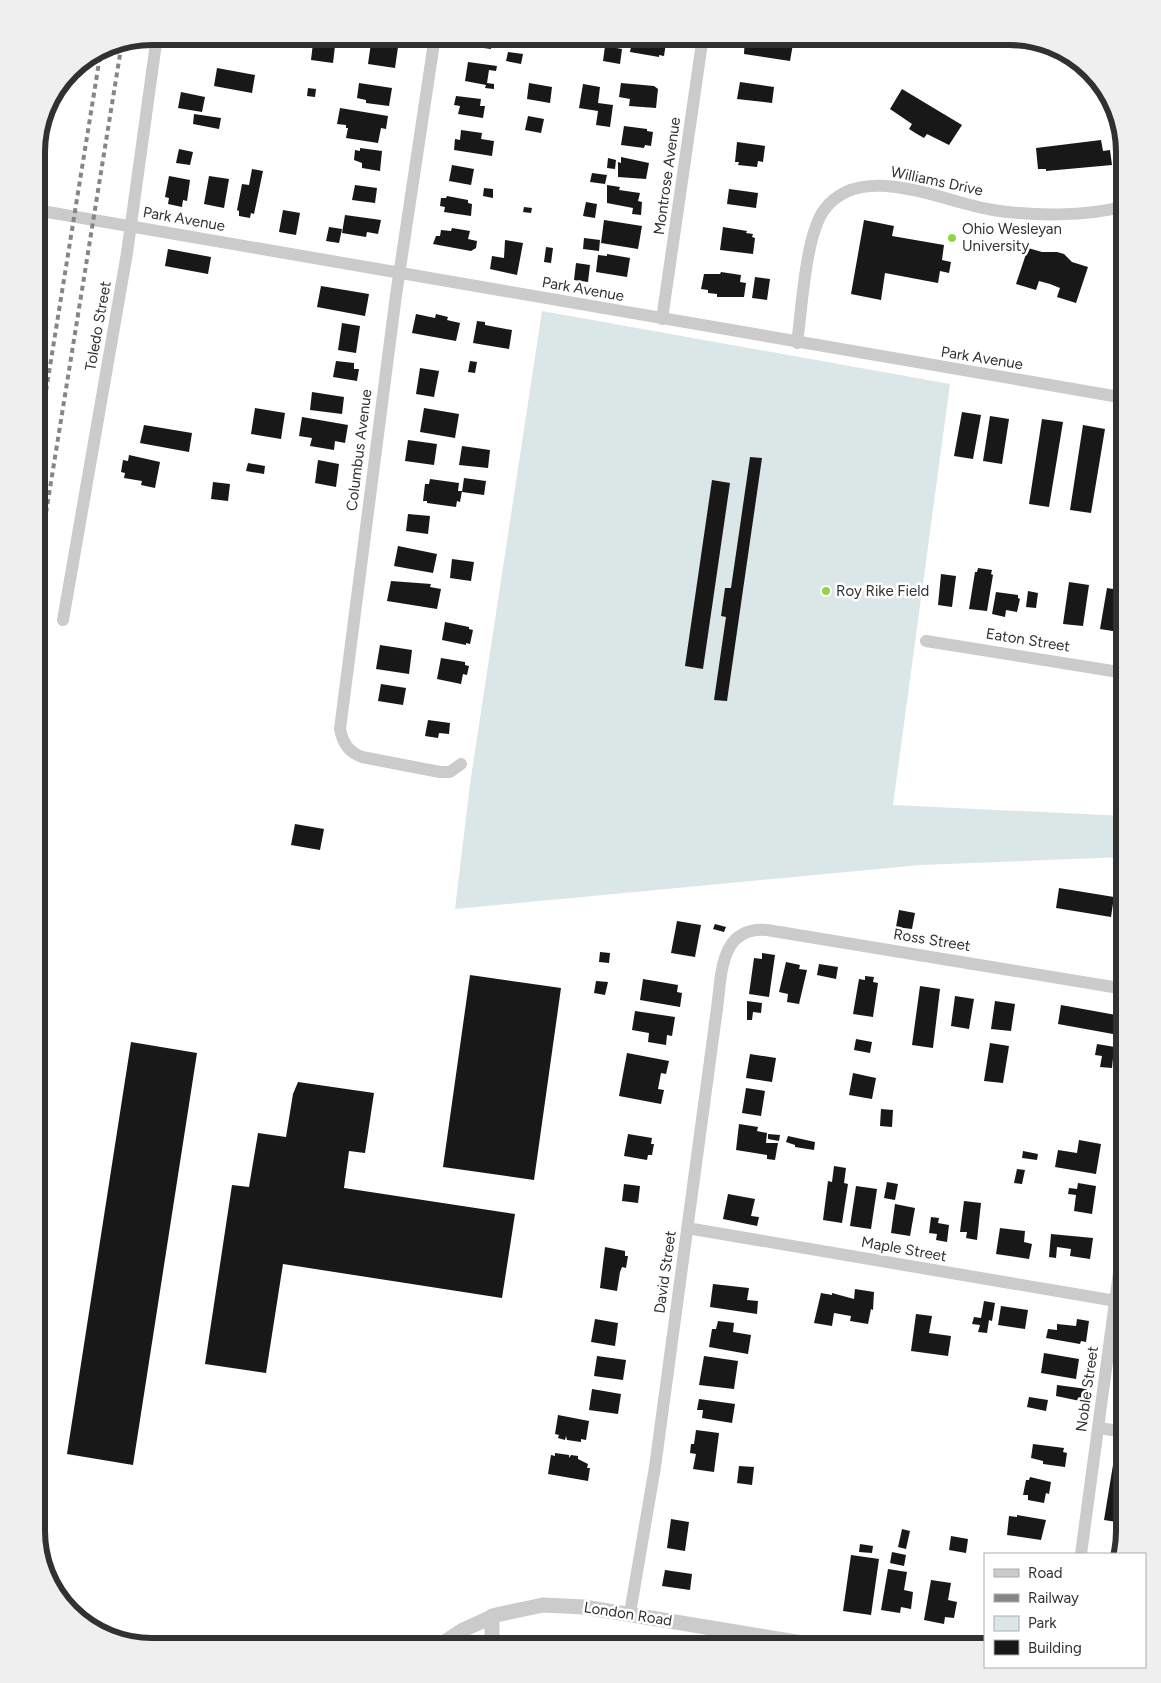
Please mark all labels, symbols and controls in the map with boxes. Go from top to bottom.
street label: Montrose Avenue [650,116,684,236]
street label: Williams Drive [889,162,985,200]
street label: Park Avenue [142,203,226,235]
place label: Ohio Wesleyan University [962,220,1062,255]
marker: Ohio Wesleyan University [946,232,958,244]
street label: Park Avenue [541,273,625,305]
street label: Toledo Street [81,279,115,372]
street label: Park Avenue [940,343,1024,373]
street label: Columbus Avenue [343,388,375,512]
place label: Roy Rike Field [836,582,929,600]
marker: Roy Rike Field [820,585,832,597]
street label: Eaton Street [985,624,1072,656]
street label: Ross Street [892,925,972,955]
street label: David Street [650,1229,680,1315]
street label: Maple Street [860,1233,948,1265]
street label: Noble Street [1072,1345,1102,1433]
legend [984,1553,1146,1668]
text: Road [1028,1564,1063,1582]
text: Railway [1028,1589,1079,1607]
street label: London Road [583,1598,673,1630]
text: Park [1028,1614,1057,1632]
text: Building [1028,1639,1082,1657]

